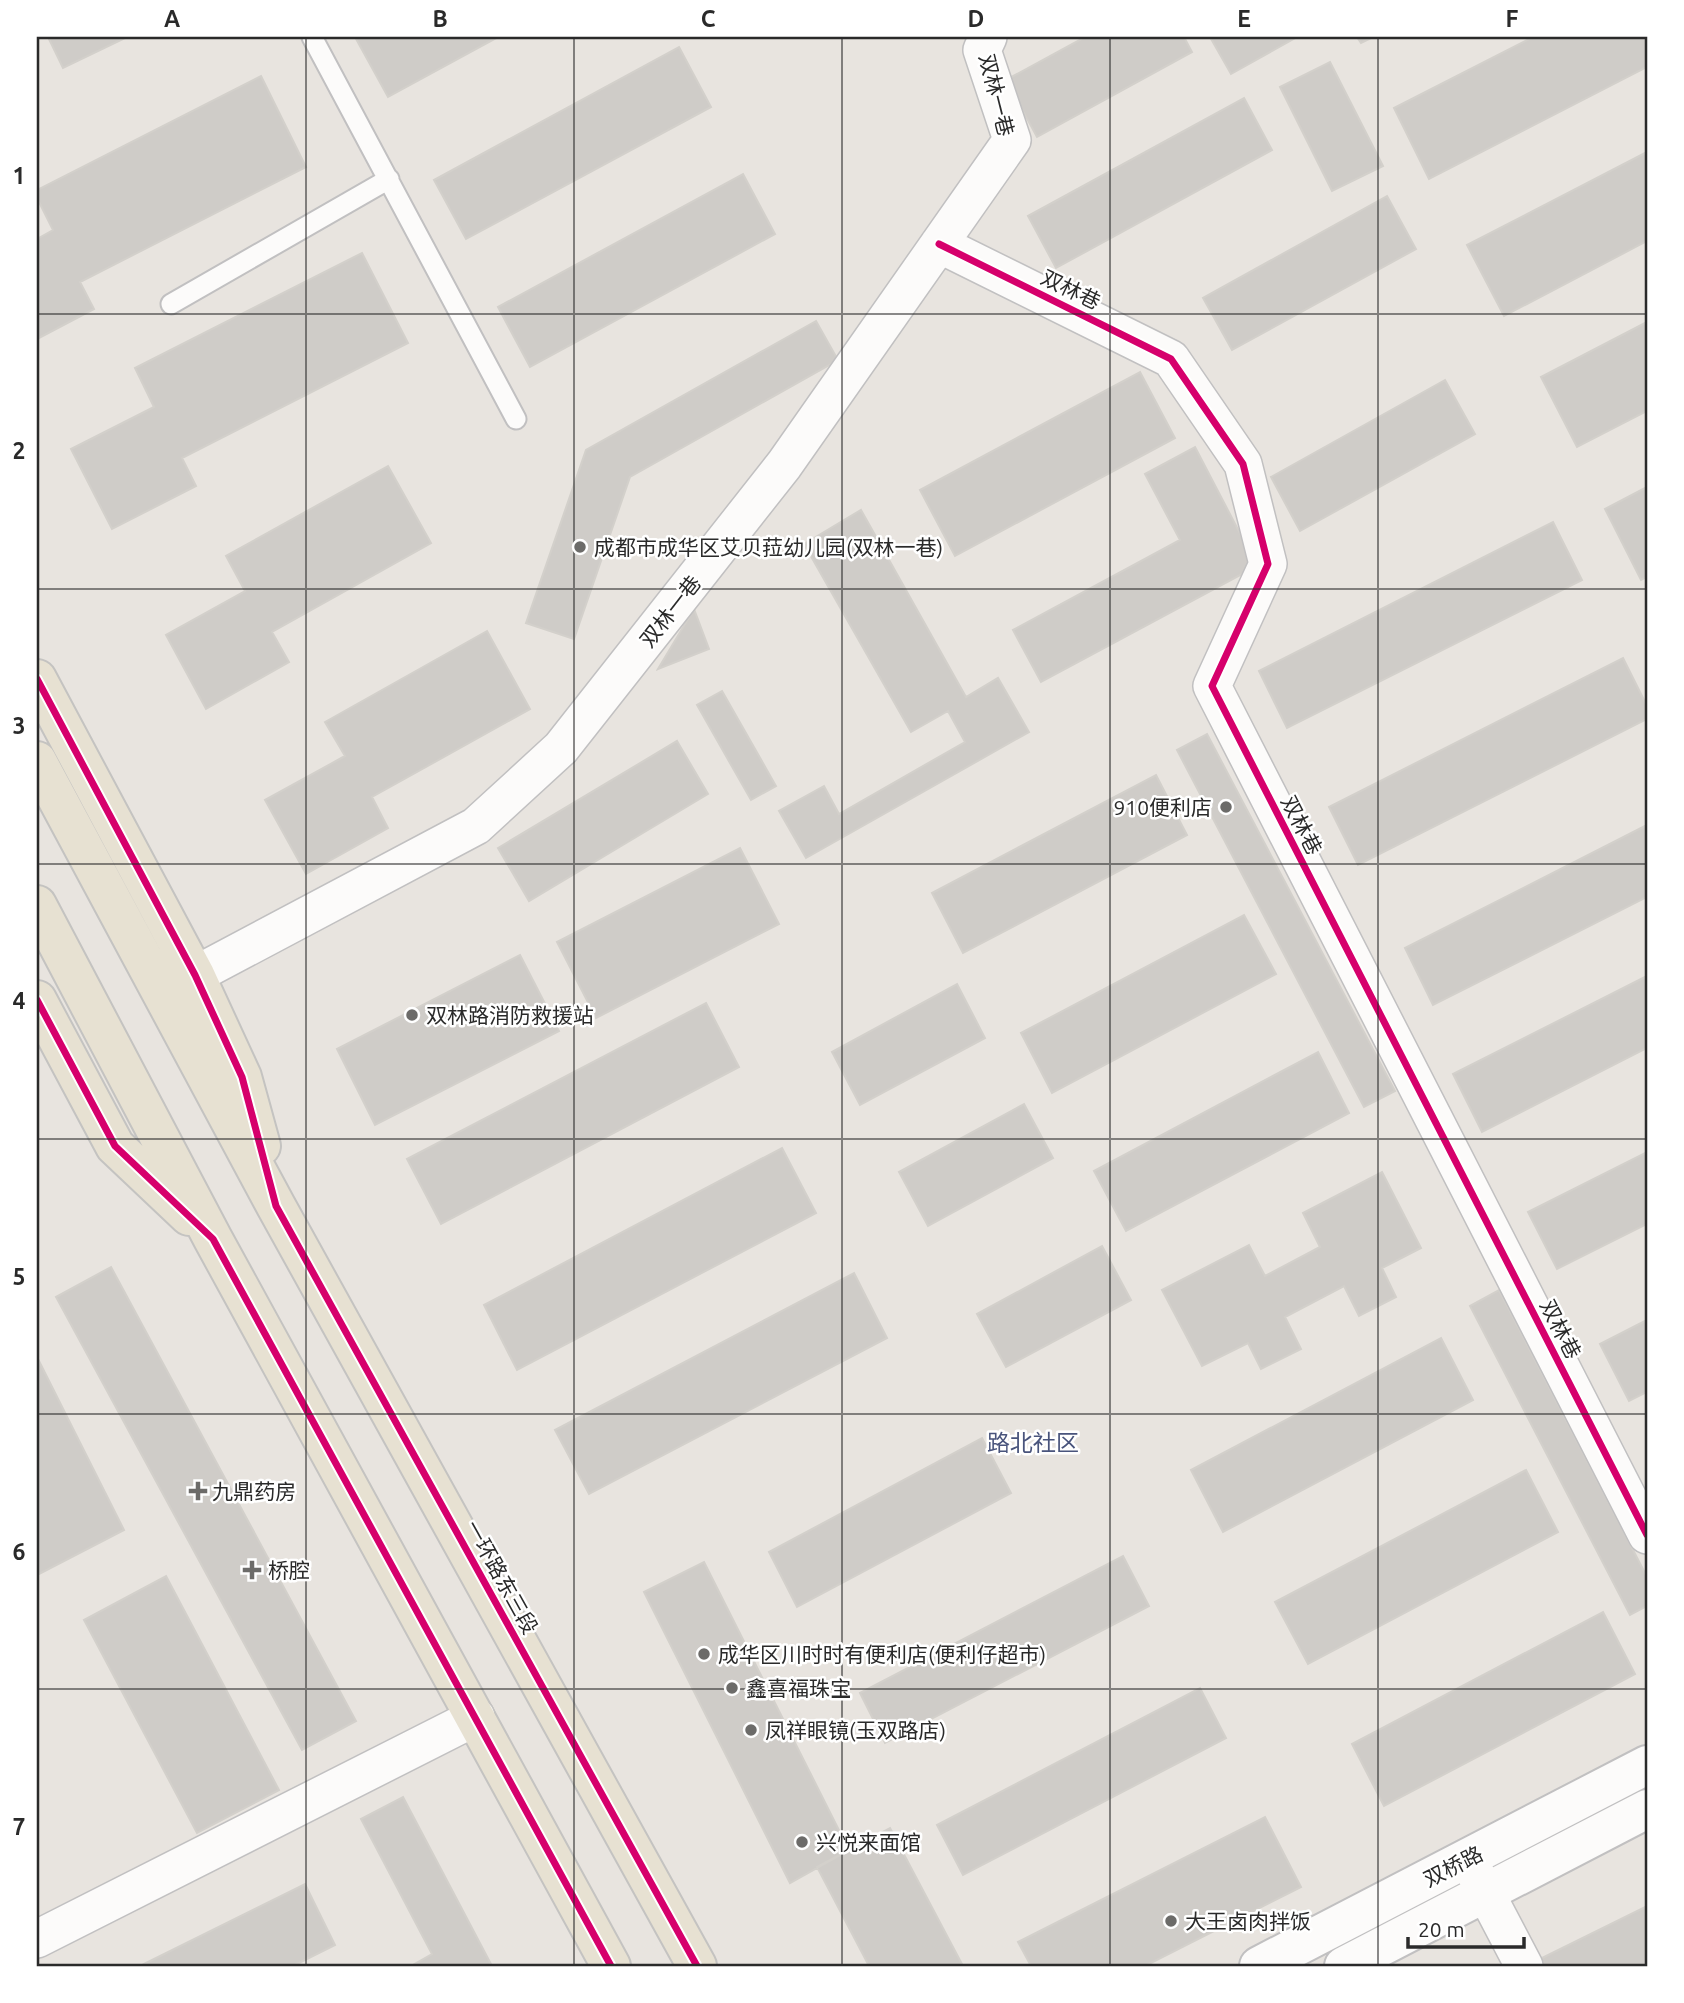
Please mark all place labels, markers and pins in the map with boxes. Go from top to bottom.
place label: 成都市成华区艾贝菈幼儿园(双林一巷) [594,535,943,559]
marker: 成都市成华区艾贝菈幼儿园(双林一巷) [572,539,588,555]
place label: 910便利店 [1113,795,1212,819]
marker: 910便利店 [1218,799,1234,815]
place label: 双林路消防救援站 [426,1003,594,1027]
marker: 双林路消防救援站 [404,1007,420,1023]
place label: 九鼎药房 [212,1479,296,1503]
marker: 九鼎药房 [190,1483,206,1499]
place label: 桥腔 [268,1558,310,1582]
marker: 桥腔 [242,1560,262,1580]
place label: 成华区川时时有便利店(便利仔超市) [718,1642,1046,1666]
marker: 成华区川时时有便利店(便利仔超市) [696,1646,712,1662]
place label: 鑫喜福珠宝 [746,1676,851,1700]
marker: 鑫喜福珠宝 [724,1680,740,1696]
place label: 凤祥眼镜(玉双路店) [765,1718,946,1742]
marker: 凤祥眼镜(玉双路店) [743,1722,759,1738]
place label: 兴悦来面馆 [816,1830,921,1854]
marker: 兴悦来面馆 [794,1834,810,1850]
place label: 大王卤肉拌饭 [1185,1909,1311,1933]
marker: 大王卤肉拌饭 [1163,1913,1179,1929]

